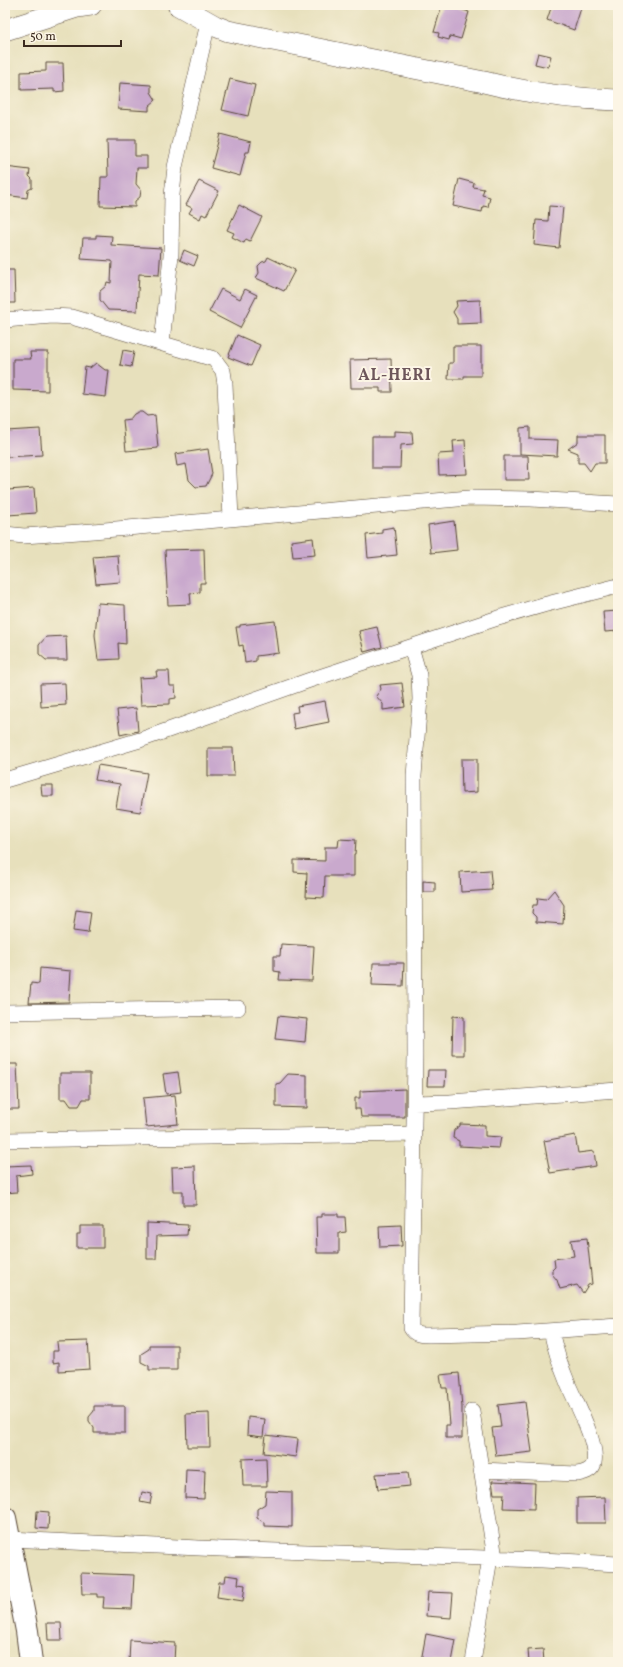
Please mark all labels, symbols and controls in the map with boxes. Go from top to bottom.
scale bar [24,22,121,48]
text: 50 m [30,29,56,45]
district label: AL-HERI [358,365,432,387]

